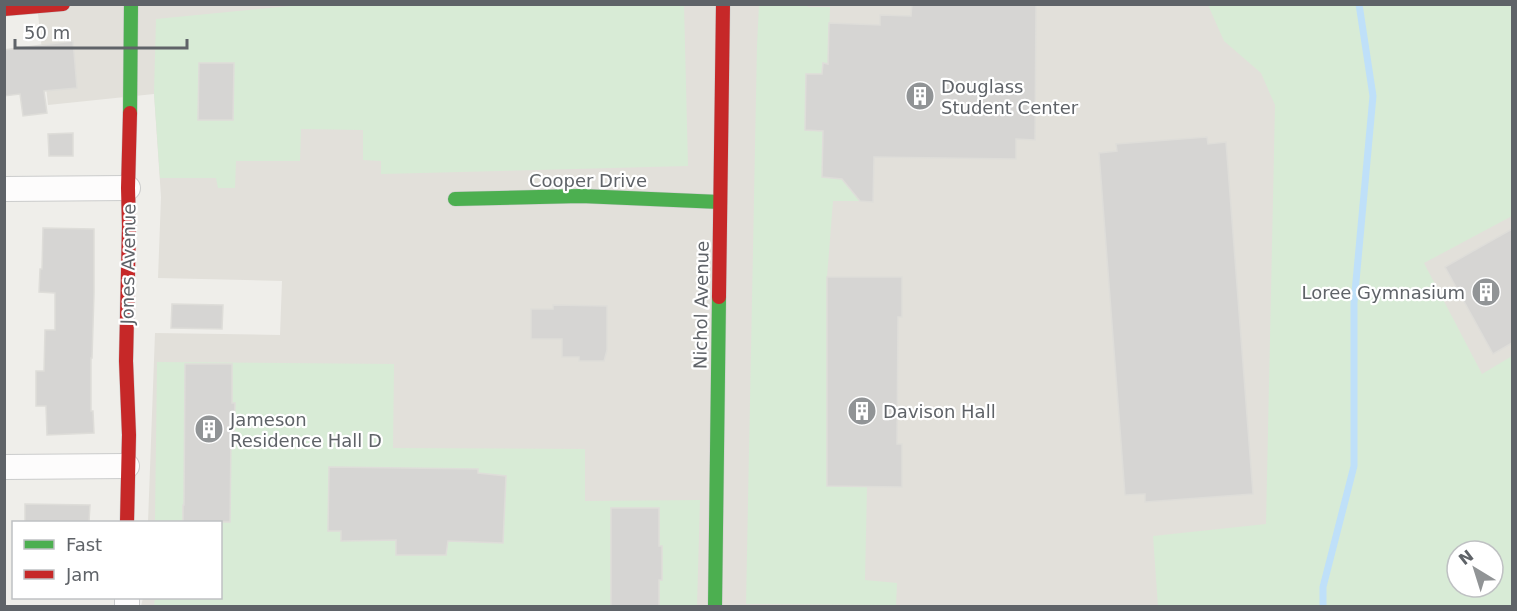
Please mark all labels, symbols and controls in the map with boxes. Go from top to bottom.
scale bar [15,12,188,50]
text: 50 m [24,22,70,43]
place label: Douglass Student Center [941,76,1079,118]
building icon: Douglass Student Center [904,80,936,112]
street label: Cooper Drive [529,170,647,191]
street label: Jones Avenue [116,203,140,326]
street label: Nichol Avenue [689,241,713,369]
building icon: Loree Gymnasium [1470,276,1502,308]
place label: Loree Gymnasium [1302,282,1465,303]
building icon: Davison Hall [846,395,878,427]
place label: Davison Hall [883,401,996,422]
place label: Jameson Residence Hall D [229,409,382,451]
building icon: Jameson Residence Hall D [193,413,225,445]
legend [12,521,222,599]
text: Fast [66,534,102,555]
north arrow [1445,539,1505,599]
text: N [1455,546,1477,569]
text: Jam [65,564,100,585]

